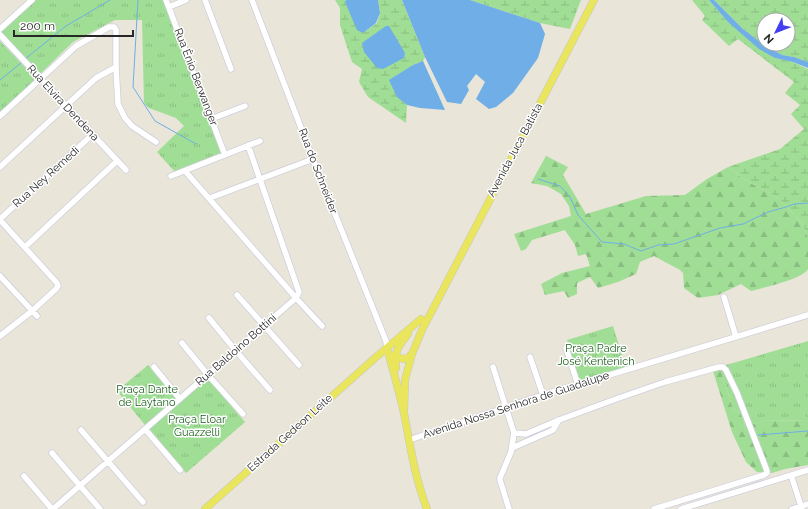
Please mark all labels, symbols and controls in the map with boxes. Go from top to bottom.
scale bar [14,12,133,38]
north arrow [756,12,796,52]
text: 200 m [20,19,55,33]
street label: Rua Ênio Berwanger [171,26,222,128]
text: N [761,31,777,46]
street label: Rua Elvira Dendena [24,62,102,144]
street label: Avenida Juca Batista [485,101,545,199]
street label: Rua do Schneider [296,127,340,216]
street label: Rua Ney Remedi [10,144,82,210]
street label: Rua Baldoino Bottini [193,311,279,389]
park label: Praça Padre José Kentenich [557,342,635,368]
street label: Avenida Nossa Senhora de Guadalupe [421,368,611,441]
park label: Praça Dante de Laytano [116,383,178,409]
street label: Estrada Gedeon Leite [245,391,336,475]
park label: Praça Eloar Guazzelli [168,413,226,439]

